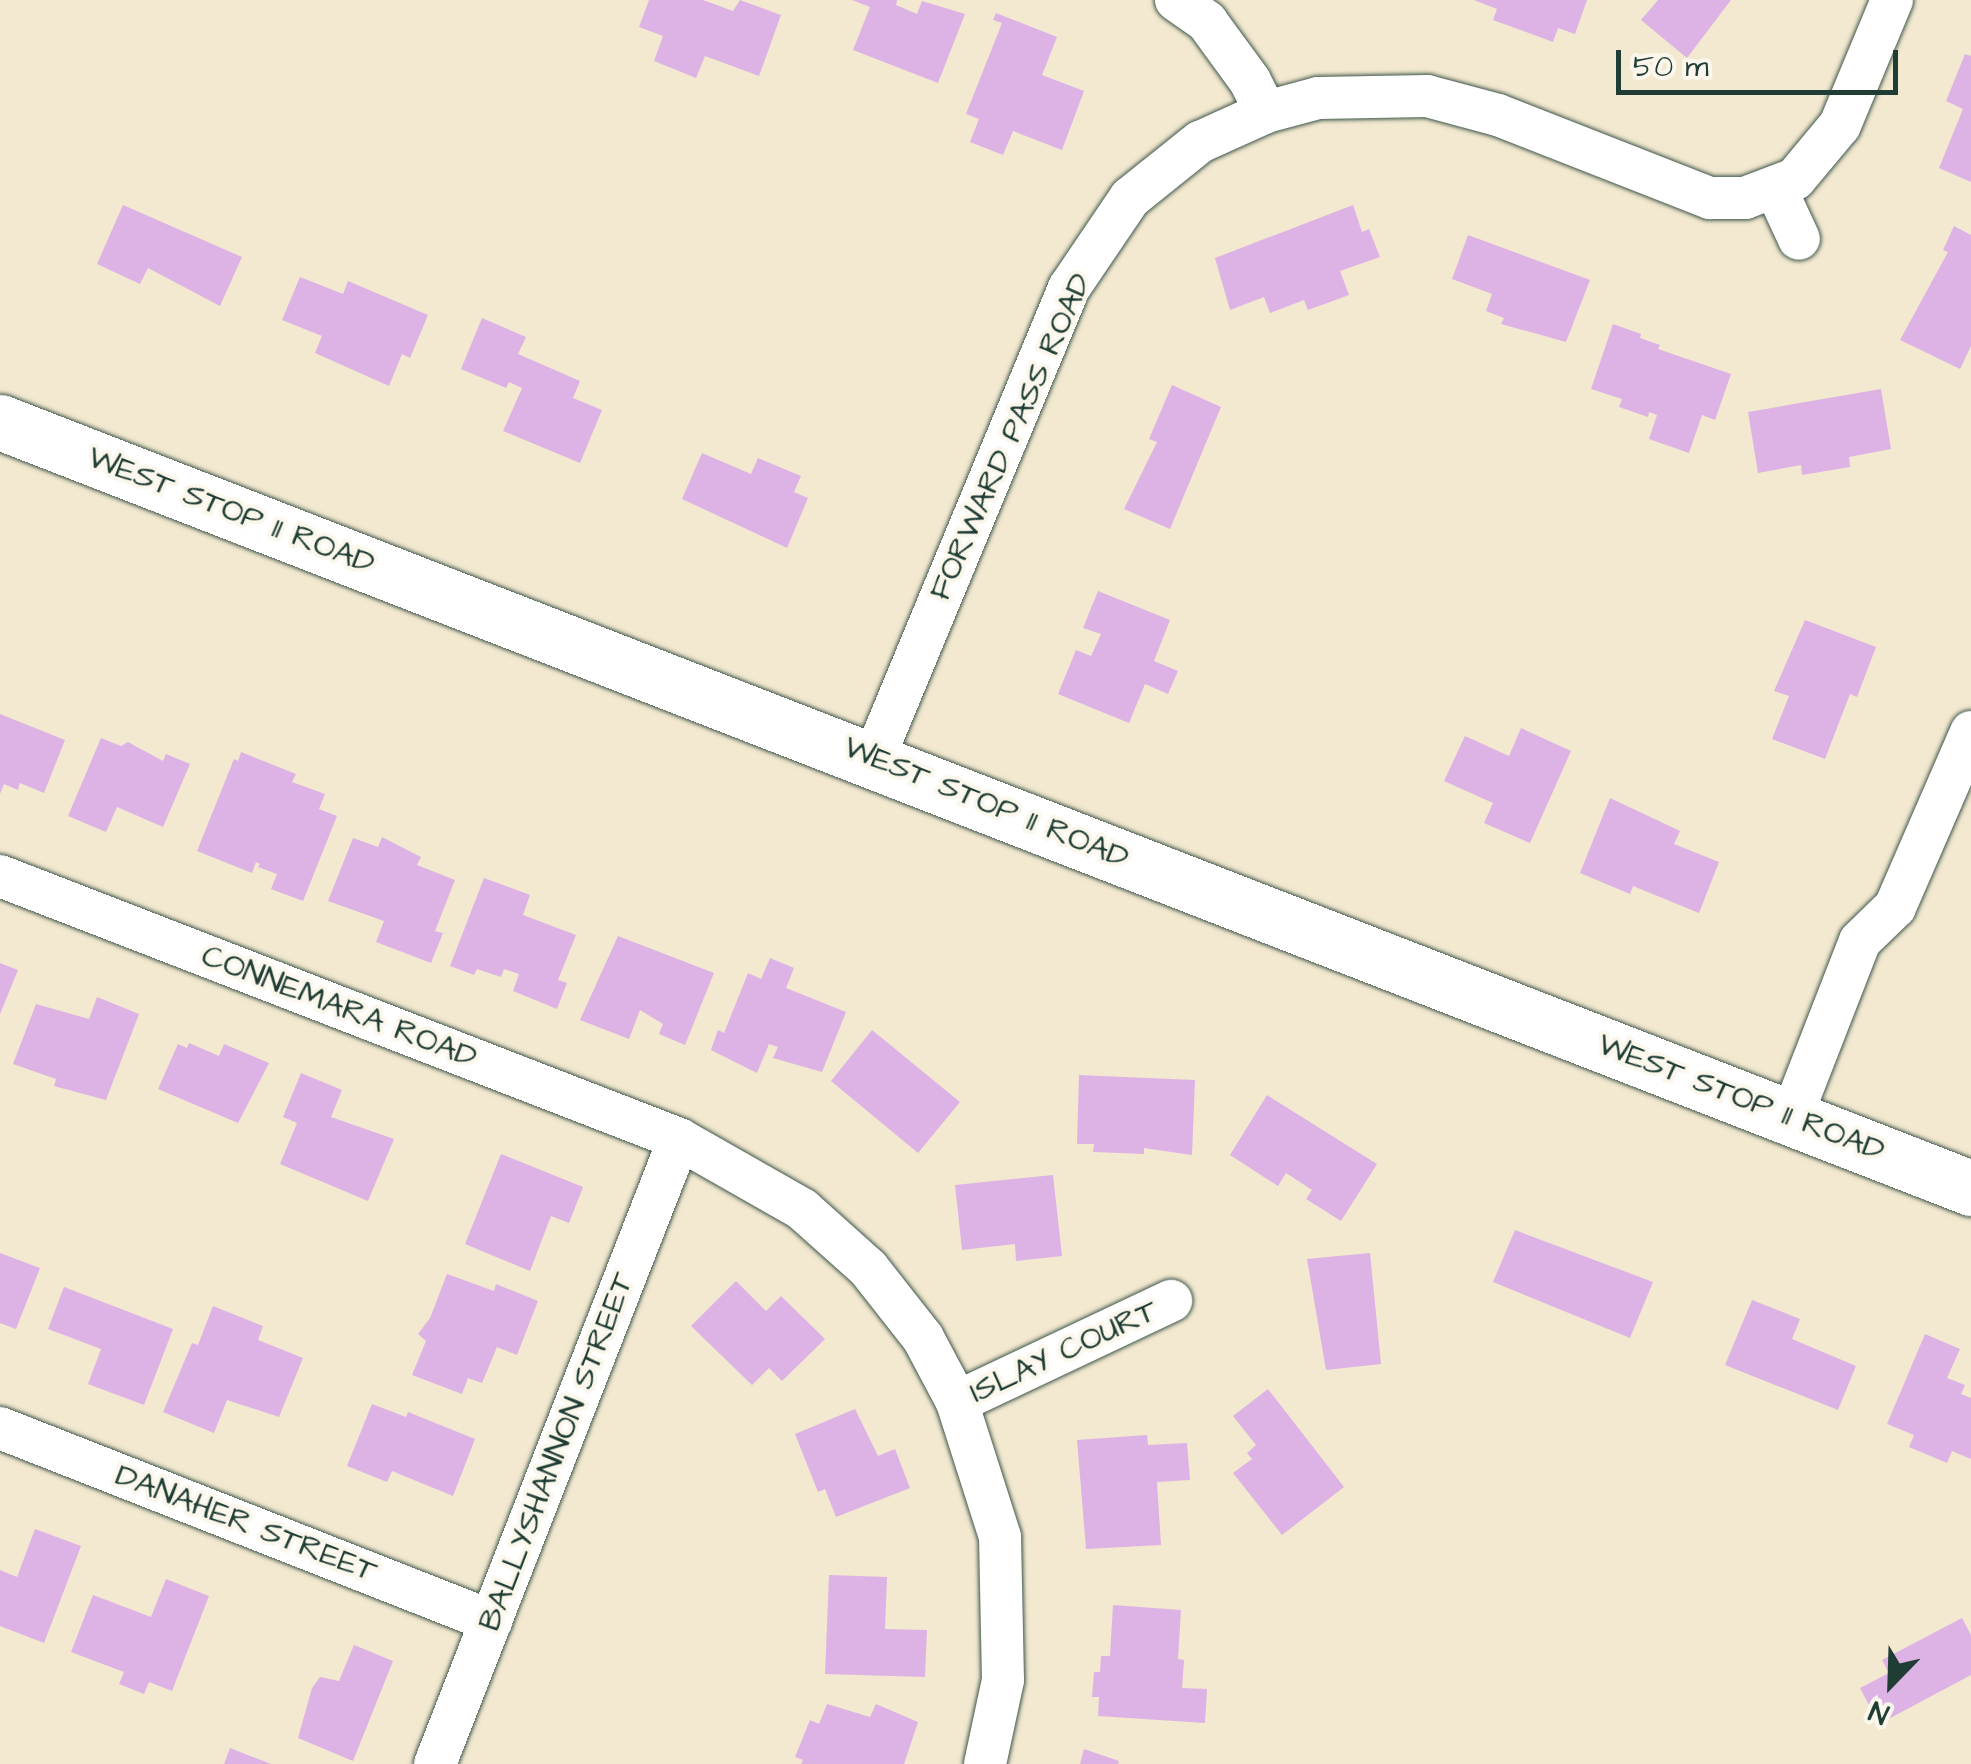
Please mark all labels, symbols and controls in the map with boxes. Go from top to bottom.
scale bar [1621,30,1904,92]
text: 50 m [1633,46,1709,88]
street label: FORWARD PASS ROAD [922,268,1100,606]
street label: WEST STOP 11 ROAD [82,439,380,583]
street label: WEST STOP 11 ROAD [838,728,1134,878]
street label: CONNEMARA ROAD [196,937,482,1077]
street label: WEST STOP 11 ROAD [1592,1026,1890,1170]
street label: BALLYSHANNON STREET [471,1267,643,1637]
street label: ISLAY COURT [964,1292,1164,1412]
street label: DANAHER STREET [110,1456,382,1592]
north arrow [1841,1634,1941,1734]
text: N [1863,1691,1895,1733]

